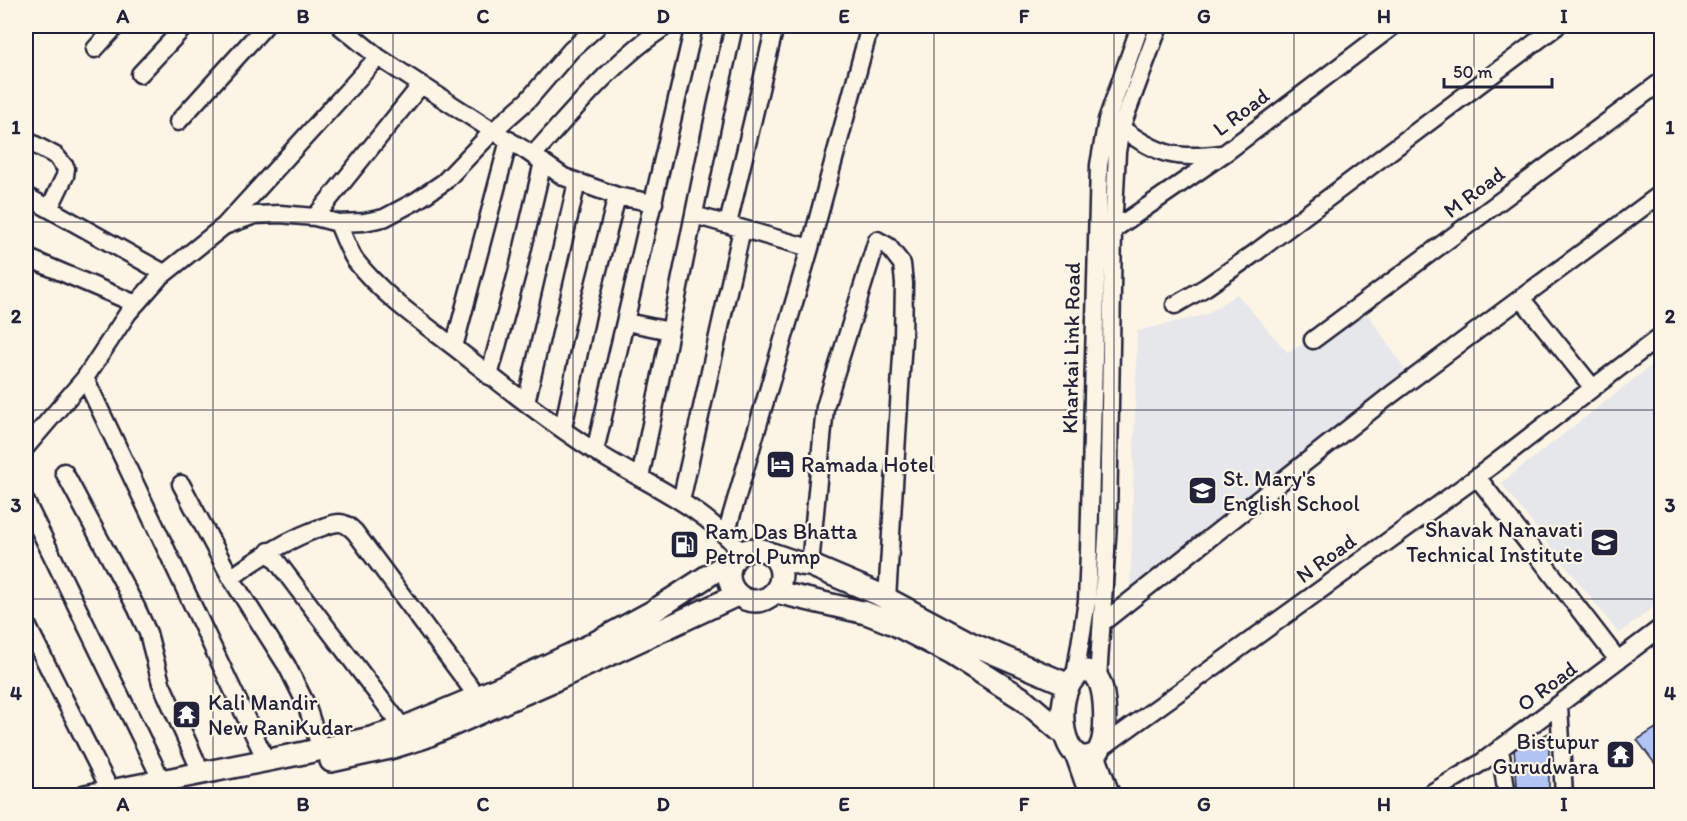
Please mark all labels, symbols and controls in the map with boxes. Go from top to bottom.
text: A [116,4,130,28]
text: B [297,4,310,28]
text: C [477,4,490,28]
text: D [656,4,670,28]
text: E [838,4,850,28]
text: F [1019,4,1030,28]
text: G [1197,4,1211,28]
text: H [1377,4,1391,28]
text: I [1560,4,1568,28]
scale bar [1444,51,1552,89]
text: 50 m [1453,61,1493,83]
street label: L Road [1207,82,1275,142]
text: 1 [11,115,21,139]
text: 1 [1665,115,1675,139]
street label: M Road [1438,160,1510,224]
street label: Kharkai Link Road [1056,262,1086,434]
text: 2 [11,304,22,328]
text: 2 [1665,304,1676,328]
hotel icon: Ramada Hotel [764,448,796,480]
place label: Ramada Hotel [801,451,935,478]
place label: St. Mary's English School [1223,465,1360,517]
school or university icon: St. Mary's English School [1186,475,1218,507]
text: 3 [11,493,22,517]
text: 3 [1665,493,1676,517]
place label: Shavak Nanavati Technical Institute [1406,516,1583,568]
place label: Ram Das Bhatta Petrol Pump [705,518,858,570]
school or university icon: Shavak Nanavati Technical Institute [1588,526,1620,558]
street label: N Road [1291,527,1361,589]
fuel station icon: Ram Das Bhatta Petrol Pump [668,528,700,560]
street label: O Road [1512,655,1582,717]
text: 4 [10,681,22,705]
text: 4 [1664,681,1676,705]
place label: Kali Mandir New RaniKudar [208,689,353,741]
temple icon: Kali Mandir New RaniKudar [171,699,203,731]
place label: Bistupur Gurudwara [1493,728,1600,780]
temple icon: Bistupur Gurudwara [1604,738,1636,770]
text: A [116,792,130,816]
text: B [297,792,310,816]
text: C [477,792,490,816]
text: D [656,792,670,816]
text: E [838,792,850,816]
text: F [1019,792,1030,816]
text: G [1197,792,1211,816]
text: H [1377,792,1391,816]
text: I [1560,792,1568,816]

